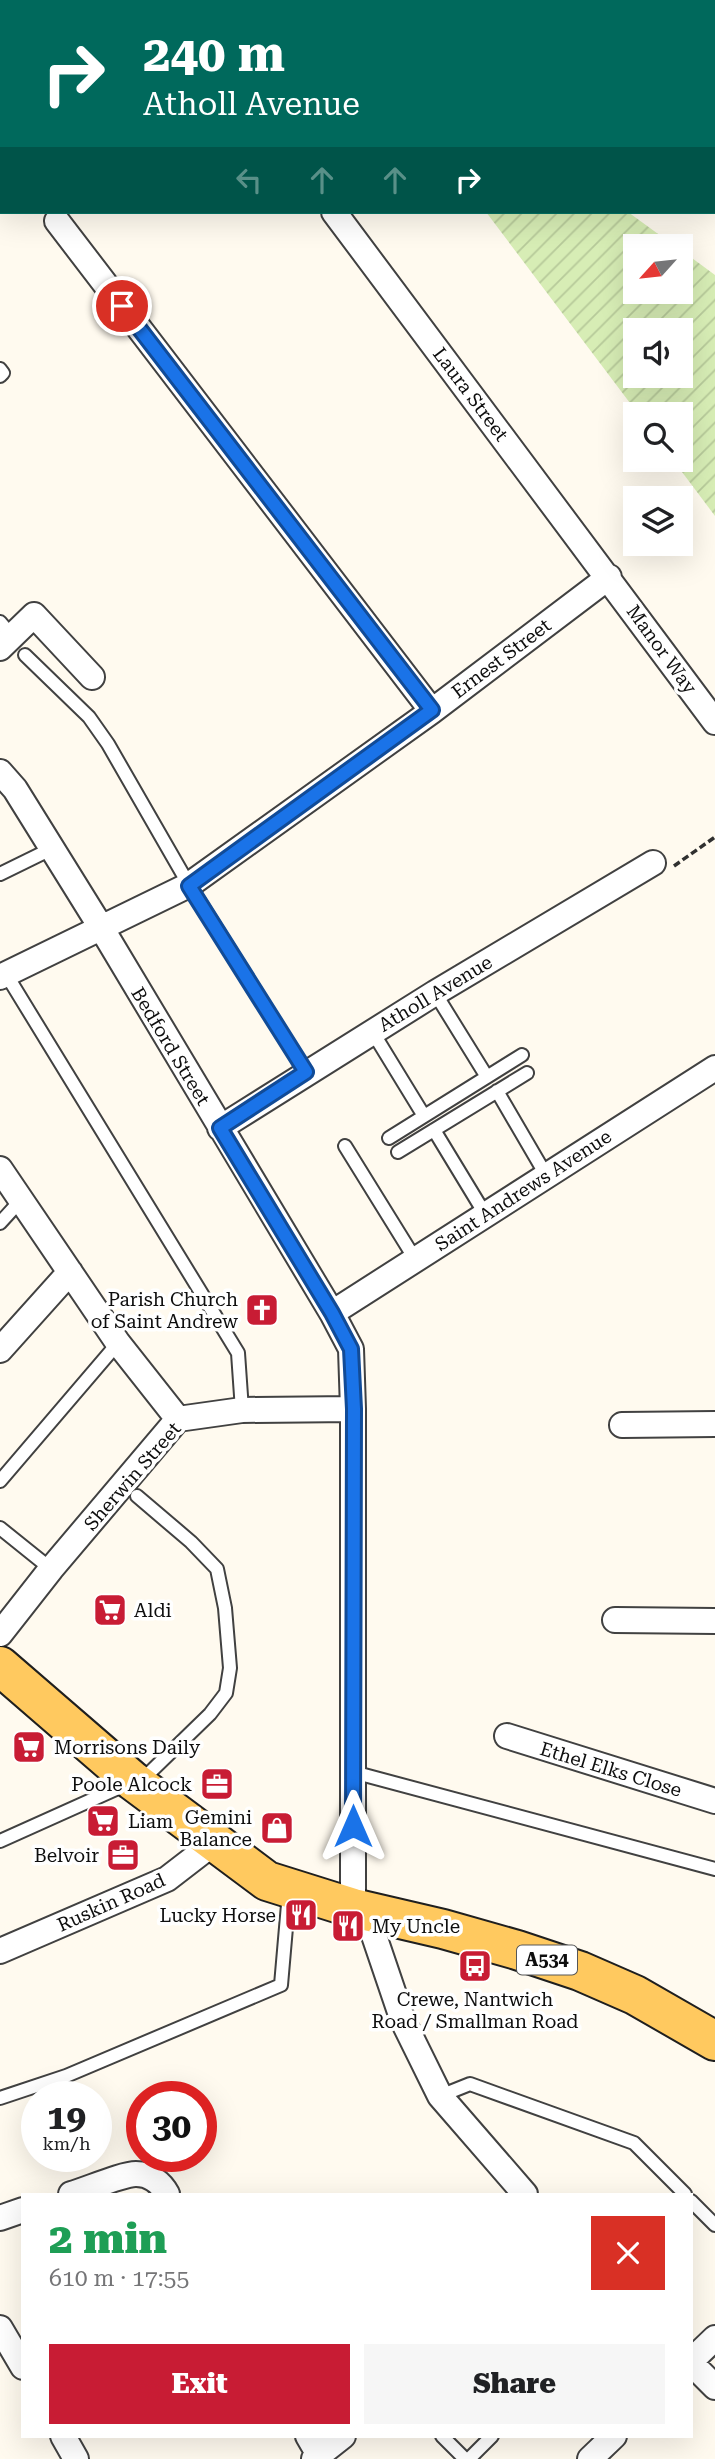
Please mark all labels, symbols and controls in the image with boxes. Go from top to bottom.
text: 240 m [143,26,285,83]
icon: right [28,28,119,119]
text: Atholl Avenue [143,85,360,123]
icon: left [230,161,268,199]
icon: ahead [303,161,341,199]
icon: ahead [376,161,414,199]
icon: right [449,161,487,199]
north arrow [623,234,693,304]
map controls [623,234,693,556]
pin [92,276,152,336]
icon: arrive [103,287,141,325]
button: sound [623,318,693,388]
street label: Laura Street [428,343,513,446]
button: search [623,402,693,472]
button: layers [623,486,693,556]
street label: Manor Way [622,600,702,699]
street label: Ernest Street [447,614,555,703]
street label: Atholl Avenue [374,950,496,1036]
street label: Bedford Street [126,983,215,1109]
street label: Saint Andrews Avenue [431,1125,616,1256]
place label: Parish Church of Saint Andrew [91,1288,238,1333]
church icon: Parish Church of Saint Andrew [243,1291,281,1329]
street label: Sherwin Street [79,1417,186,1535]
supermarket icon: Aldi [91,1591,129,1629]
place label: Aldi [134,1599,172,1622]
supermarket icon: Morrisons Daily [10,1728,48,1766]
place label: Morrisons Daily [54,1736,201,1759]
street label: Ethel Elks Close [537,1737,684,1802]
office icon: Poole Alcock [198,1765,236,1803]
place label: Poole Alcock [71,1773,192,1796]
position arrow [316,1789,390,1863]
supermarket icon: Liam [84,1802,122,1840]
place label: Gemini Balance [180,1806,252,1851]
shop icon: Gemini Balance [258,1809,296,1847]
place label: Liam [128,1810,173,1833]
office icon: Belvoir [104,1836,142,1874]
place label: Belvoir [34,1844,99,1867]
street label: Ruskin Road [54,1868,169,1936]
restaurant icon: Lucky Horse [282,1896,320,1934]
place label: Lucky Horse [159,1904,276,1927]
restaurant icon: My Uncle [329,1907,367,1945]
place label: My Uncle [372,1915,460,1938]
road number: A534 [517,1946,577,1974]
bus stop icon: Crewe, Nantwich Road / Smallman Road [456,1947,494,1985]
place label: Crewe, Nantwich Road / Smallman Road [372,1988,578,2033]
speed limit sign: 30 [126,2081,217,2172]
text: 19 [47,2097,86,2138]
text: km/h [42,2133,91,2154]
text: 2 min [49,2214,167,2263]
button: close [591,2216,665,2290]
text: 610 m · 17:55 [49,2265,189,2292]
button: Exit [49,2344,350,2424]
button: Share [364,2344,665,2424]

